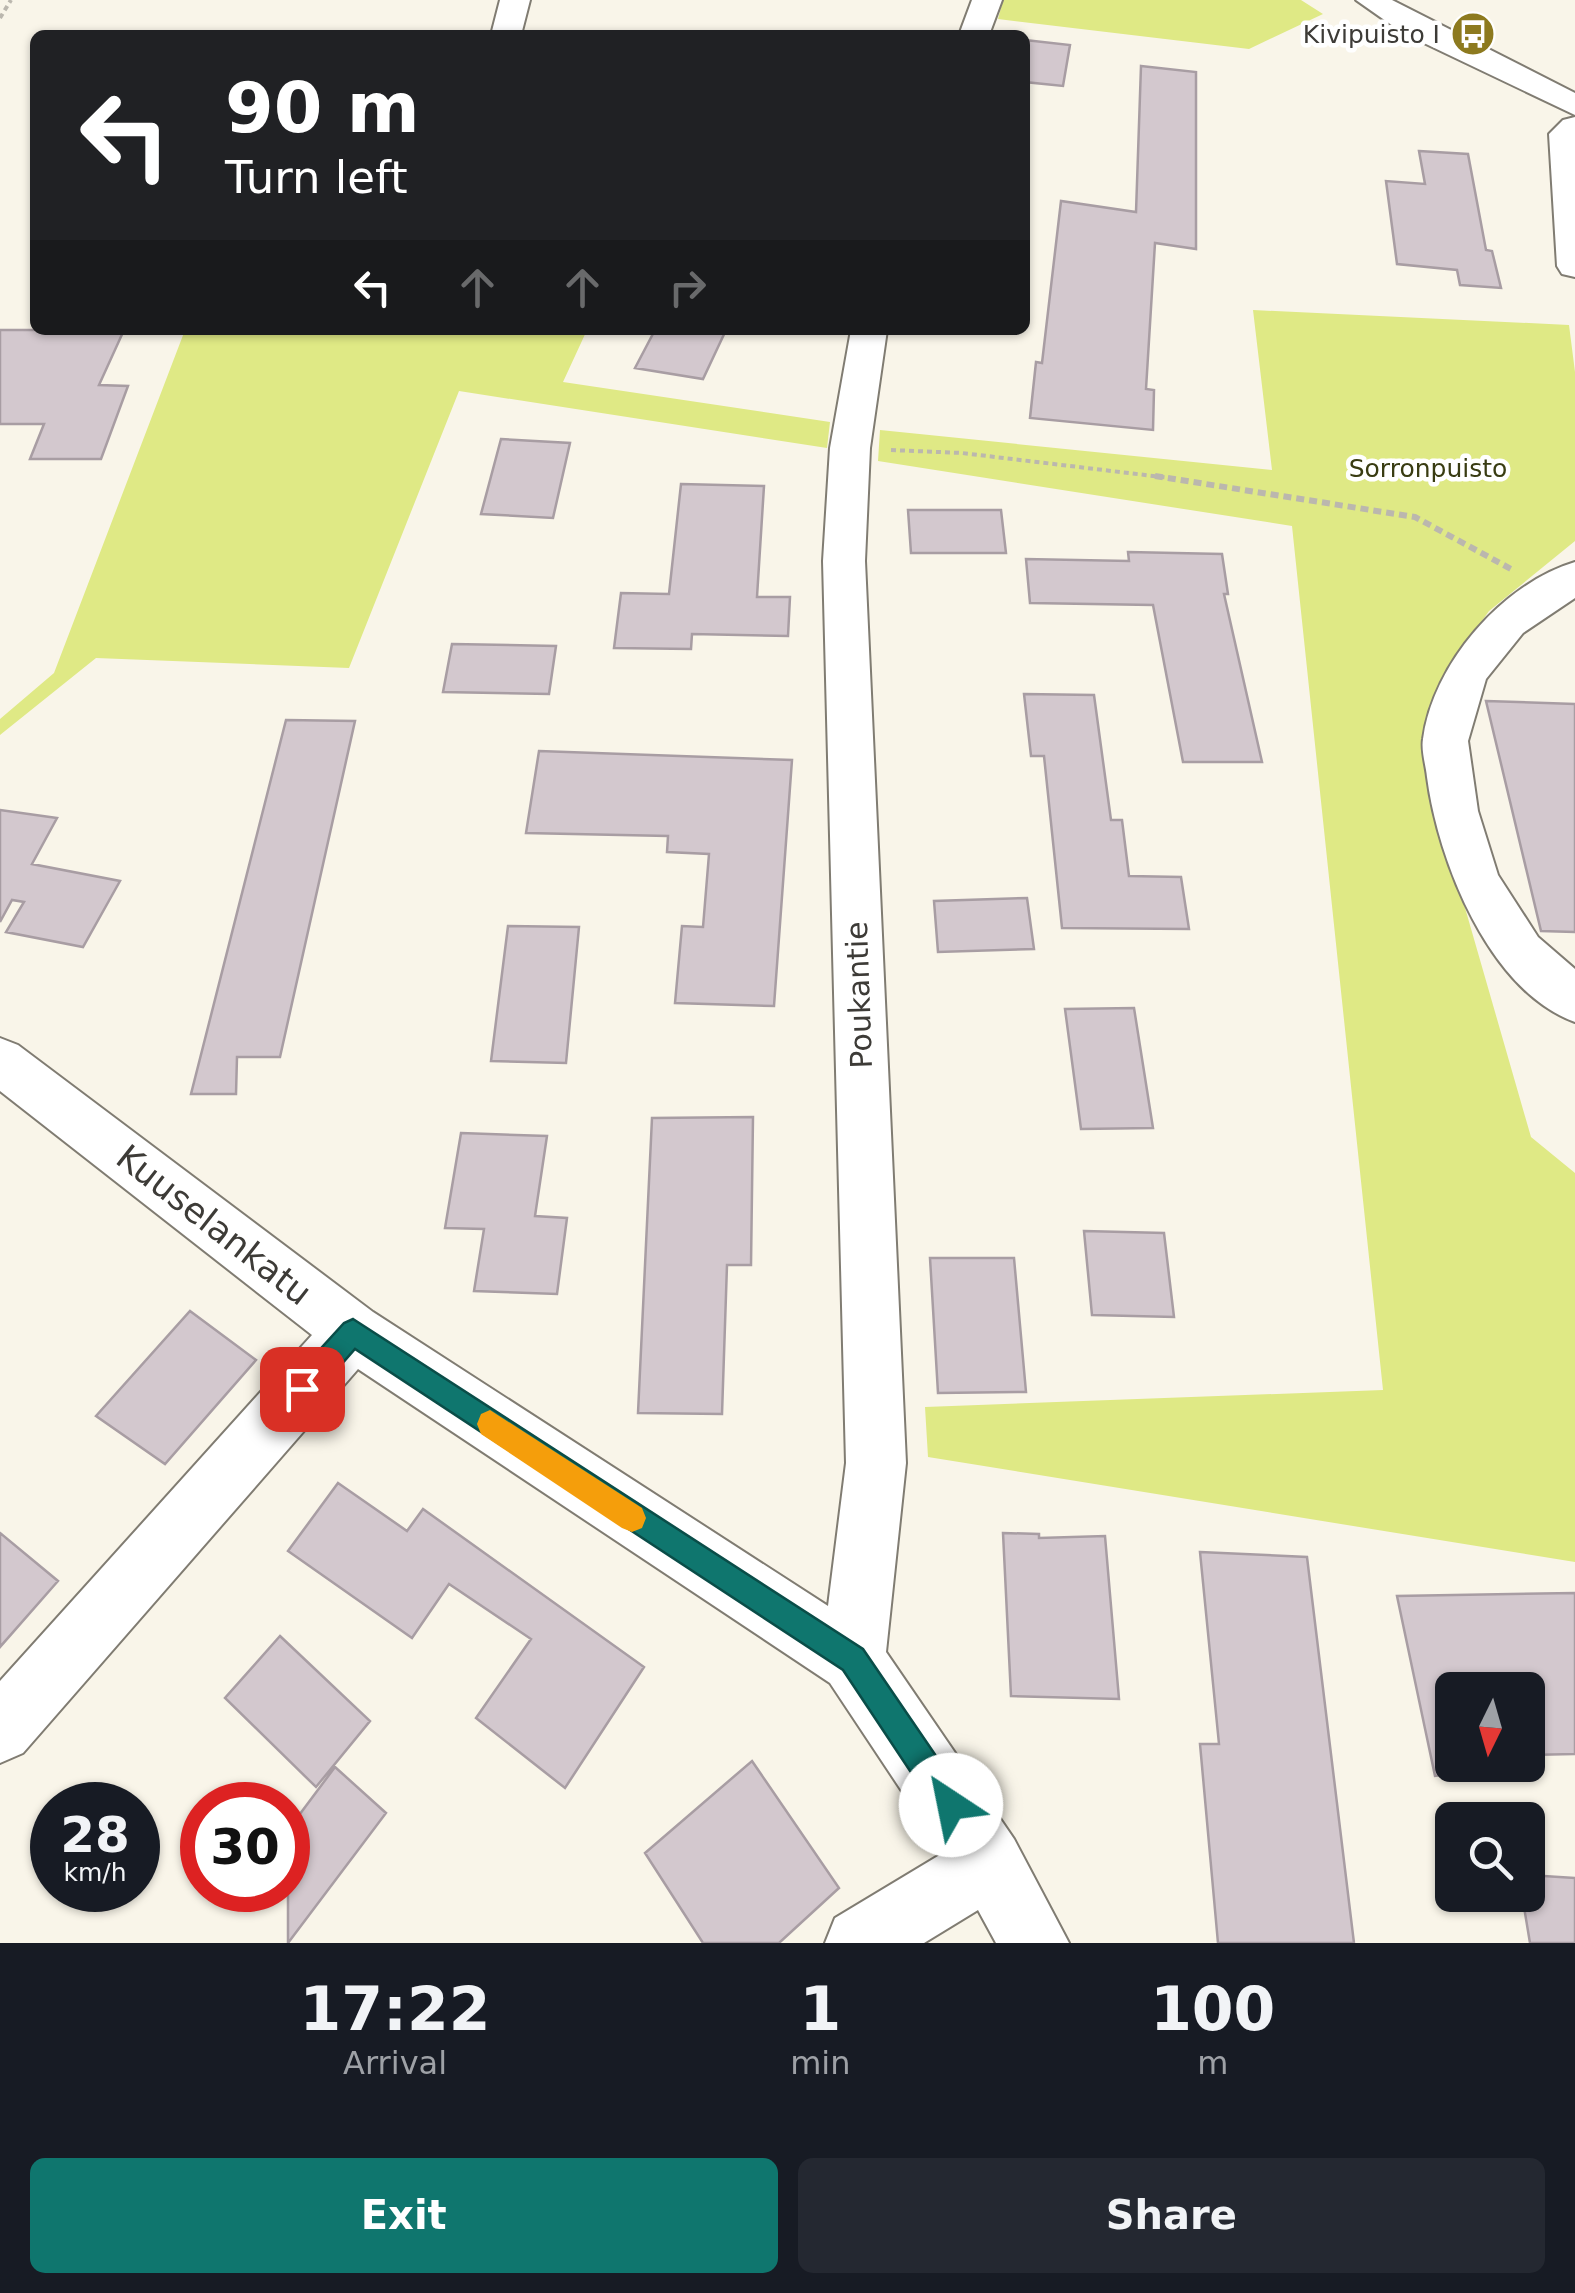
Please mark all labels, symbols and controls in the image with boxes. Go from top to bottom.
bus stop icon: Kivipuisto I [1450,11,1496,57]
place label: Kivipuisto I [1303,20,1440,49]
text: 90 m [225,67,420,149]
icon: left [60,70,190,200]
text: Turn left [225,151,408,204]
icon: left [345,260,400,315]
icon: ahead [450,260,505,315]
icon: ahead [555,260,610,315]
icon: right [660,260,715,315]
park label: Sorronpuisto [1349,454,1507,483]
street label: Poukantie [839,921,879,1069]
street label: Kuuselankatu [109,1137,319,1313]
pin [260,1347,345,1432]
icon: arrive [275,1362,330,1417]
north arrow [1435,1672,1545,1782]
map controls [1435,1672,1545,1912]
position arrow [899,1753,1003,1857]
speed limit sign: 30 [180,1782,310,1912]
button: search [1435,1802,1545,1912]
text: 28 [60,1806,130,1864]
text: km/h [63,1858,127,1887]
text: 17:22 [300,1974,491,2044]
text: 1 [799,1974,841,2044]
text: 100 [1150,1974,1275,2044]
text: Arrival [343,2044,447,2082]
text: min [790,2044,851,2082]
text: m [1197,2044,1228,2082]
button: Exit [30,2158,778,2273]
button: Share [798,2158,1545,2273]

